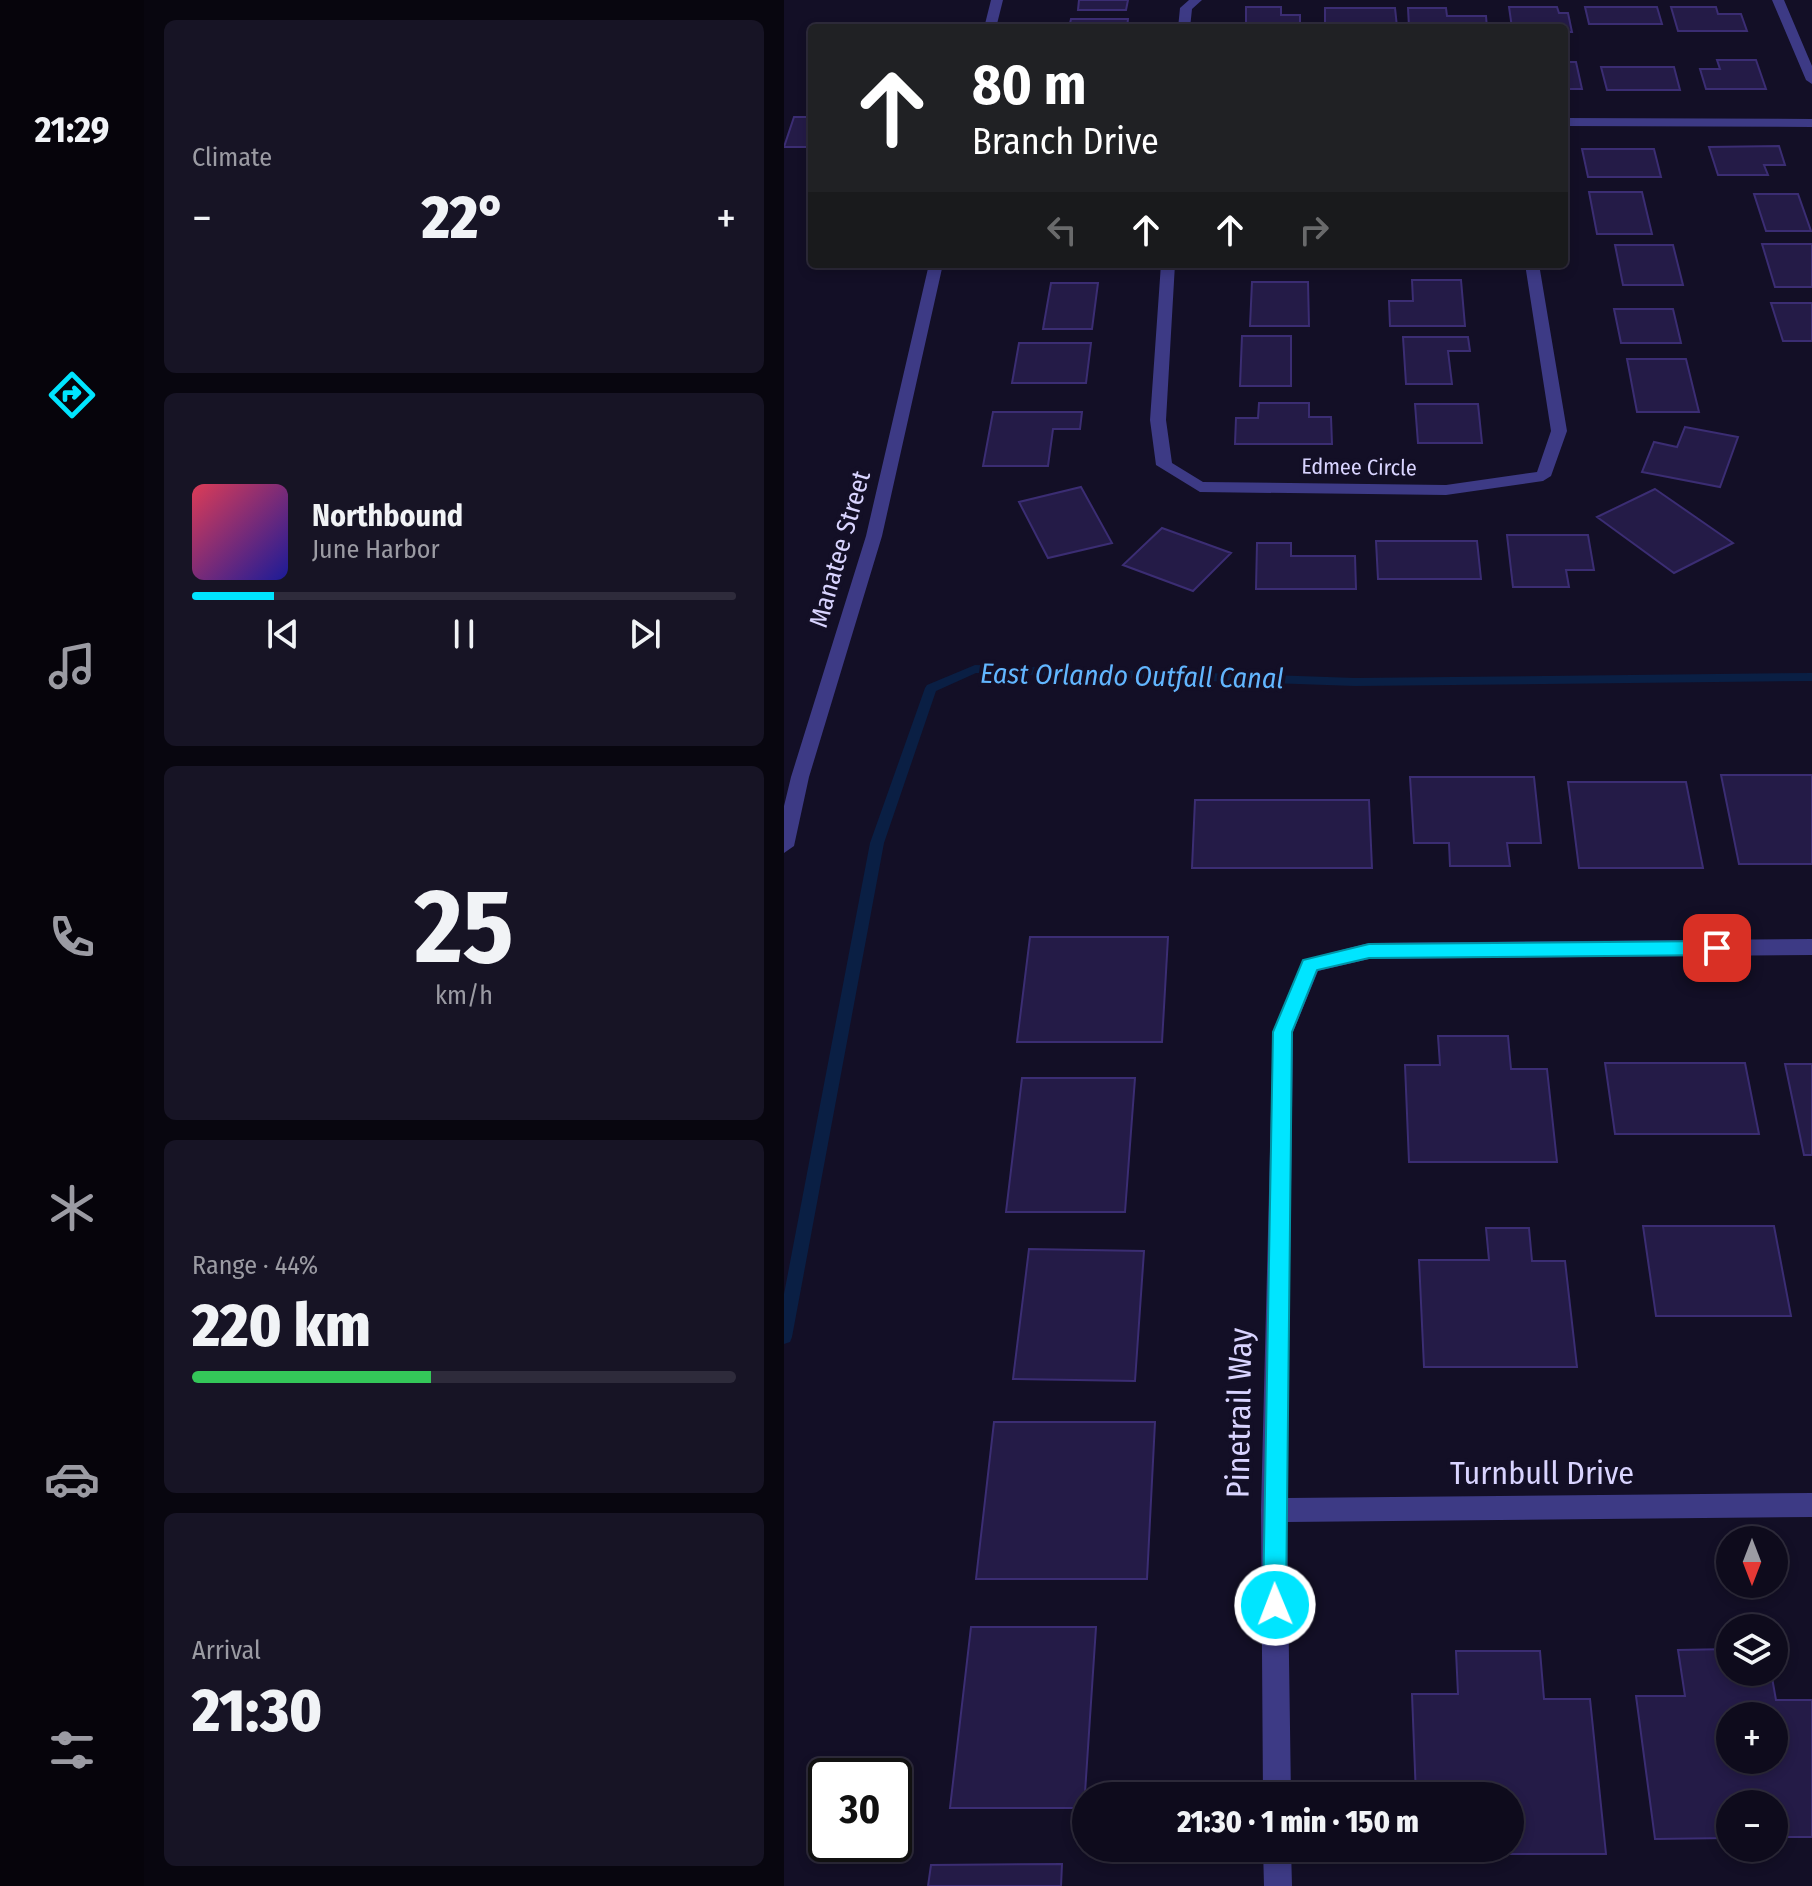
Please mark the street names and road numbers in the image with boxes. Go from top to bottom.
street label: Edmee Circle [1301,452,1417,482]
street label: Manatee Street [803,467,877,631]
street label: Pinetrail Way [1219,1327,1259,1498]
street label: Turnbull Drive [1450,1454,1634,1492]

